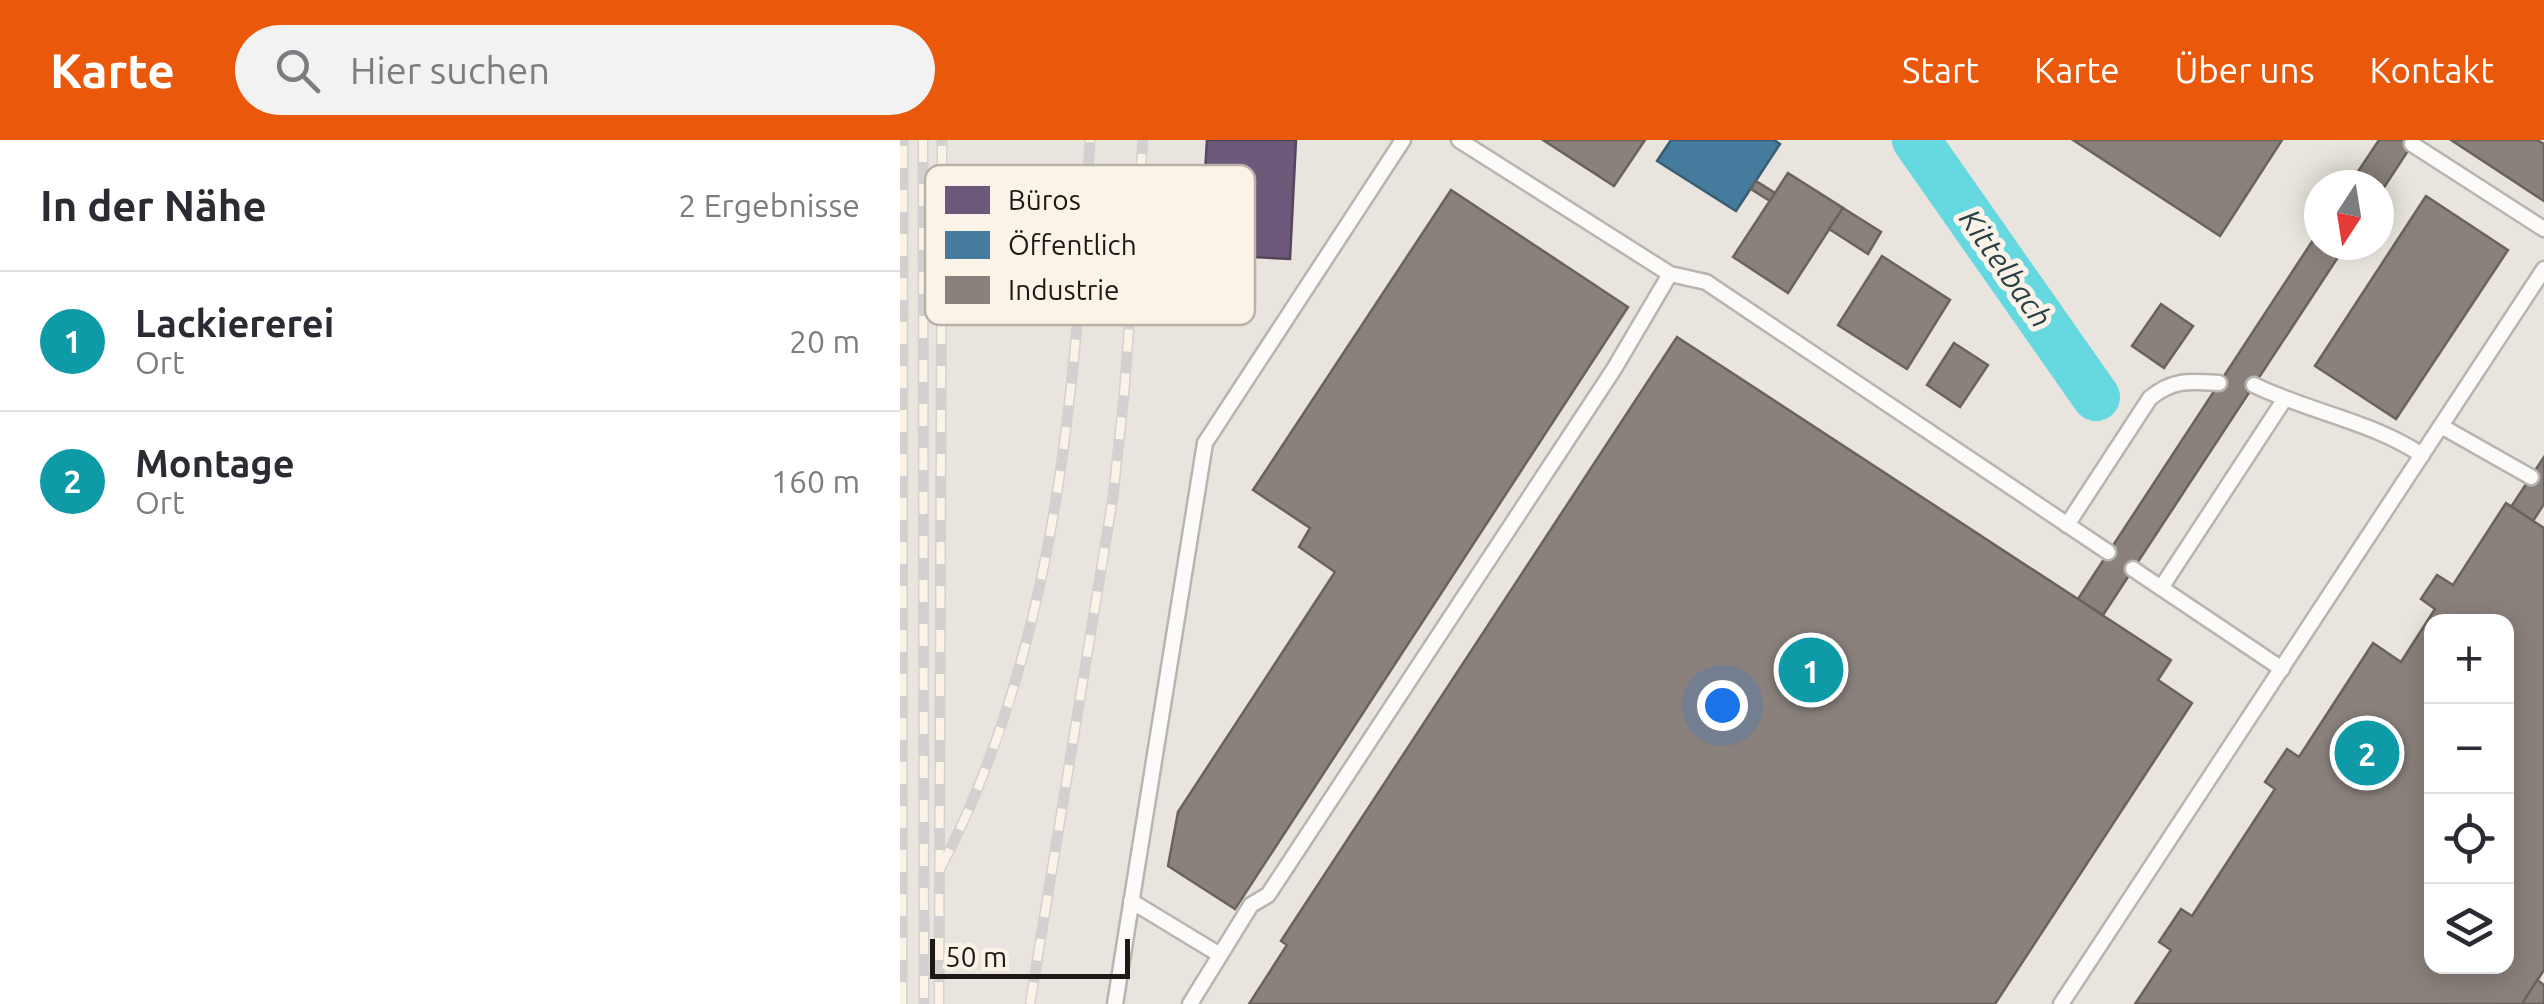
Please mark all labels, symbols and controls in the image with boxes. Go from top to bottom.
search box [235,25,935,115]
text: Karte [50,43,175,97]
icon: search [270,43,325,98]
text: Hier suchen [350,49,550,91]
text: Start [1902,50,1979,90]
text: Karte [2034,50,2119,90]
text: Über uns [2174,50,2315,90]
text: Kontakt [2370,50,2494,90]
legend [925,165,1255,325]
north arrow [2304,170,2394,260]
text: In der Nähe [40,182,267,229]
text: Büros [1008,184,1081,215]
text: 2 Ergebnisse [678,187,860,223]
water label: Kittelbach [1953,202,2059,334]
text: Öffentlich [1008,229,1137,260]
text: Industrie [1008,274,1120,305]
text: Lackiererei [135,302,334,344]
text: 1 [63,323,82,359]
text: 20 m [789,323,860,359]
text: Ort [135,344,185,380]
text: Montage [135,442,295,484]
text: 2 [63,463,82,499]
text: 160 m [771,463,860,499]
text: Ort [135,484,185,520]
map controls [2424,614,2514,974]
button: + [2424,614,2514,704]
pin: 1 [1778,632,1844,708]
your location [1697,680,1748,731]
button: − [2424,704,2514,794]
pin: 2 [2334,716,2400,790]
button: locate [2424,794,2514,884]
button: layers [2424,884,2514,974]
scale bar [930,934,1130,978]
text: 50 m [945,941,1007,972]

